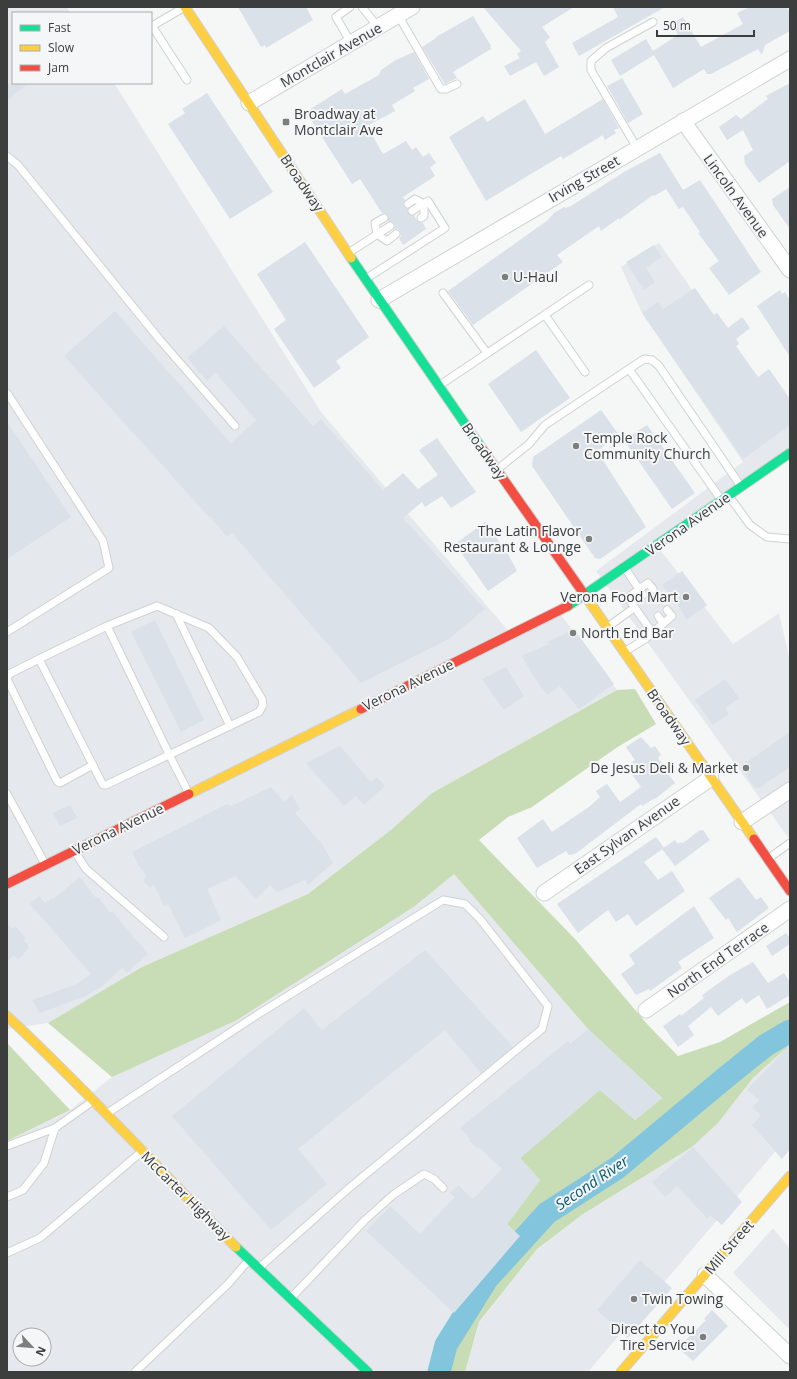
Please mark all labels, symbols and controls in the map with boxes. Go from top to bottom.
legend [12,12,152,84]
scale bar [657,12,754,38]
text: 50 m [663,17,691,34]
street label: Montclair Avenue [277,18,385,91]
text: Fast [48,19,71,36]
text: Slow [48,39,75,56]
text: Jam [47,59,69,76]
place label: Broadway at Montclair Ave [294,104,383,139]
marker: Broadway at Montclair Ave [281,117,291,127]
street label: Broadway [276,150,329,216]
street label: Lincoln Avenue [700,150,773,241]
street label: Irving Street [545,151,623,207]
place label: U-Haul [513,267,558,286]
marker: U-Haul [500,272,510,282]
street label: Broadway [458,419,511,484]
place label: Temple Rock Community Church [584,428,711,463]
marker: Temple Rock Community Church [571,441,581,451]
street label: Verona Avenue [642,487,734,560]
place label: The Latin Flavor Restaurant & Lounge [444,521,581,556]
marker: The Latin Flavor Restaurant & Lounge [584,534,594,544]
place label: Verona Food Mart [560,587,678,606]
marker: Verona Food Mart [681,592,691,602]
place label: North End Bar [581,623,674,642]
marker: North End Bar [568,628,578,638]
street label: Verona Avenue [359,654,457,715]
street label: Broadway [643,685,696,750]
place label: De Jesus Deli & Market [590,758,738,777]
marker: De Jesus Deli & Market [741,763,751,773]
street label: East Sylvan Avenue [570,791,683,878]
street label: Verona Avenue [69,798,167,859]
street label: North End Terrace [663,917,772,1002]
street label: McCarter Highway [137,1147,236,1245]
water label: Second River [551,1150,633,1214]
street label: Mill Street [700,1216,757,1278]
place label: Twin Towing [642,1289,723,1308]
marker: Twin Towing [629,1294,639,1304]
place label: Direct to You Tire Service [611,1319,695,1354]
north arrow [12,1327,52,1367]
marker: Direct to You Tire Service [698,1332,708,1342]
text: N [33,1344,50,1359]

